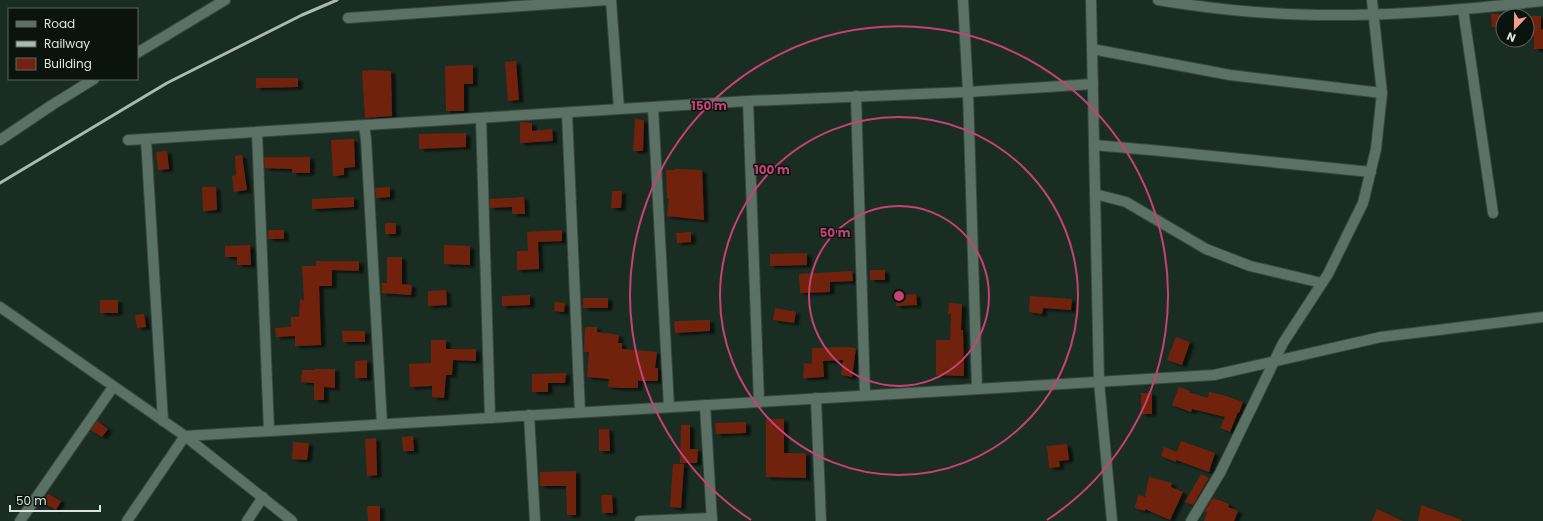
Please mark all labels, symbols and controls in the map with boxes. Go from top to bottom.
legend [8,8,138,80]
north arrow [1495,8,1535,48]
text: Road [44,15,75,32]
text: N [1504,28,1518,46]
text: Railway [44,35,90,52]
text: Building [44,55,92,72]
text: 150 m [691,97,727,114]
text: 100 m [754,161,790,178]
text: 50 m [820,224,851,241]
centre of rings [892,289,906,303]
scale bar [10,487,100,513]
text: 50 m [16,492,47,509]

